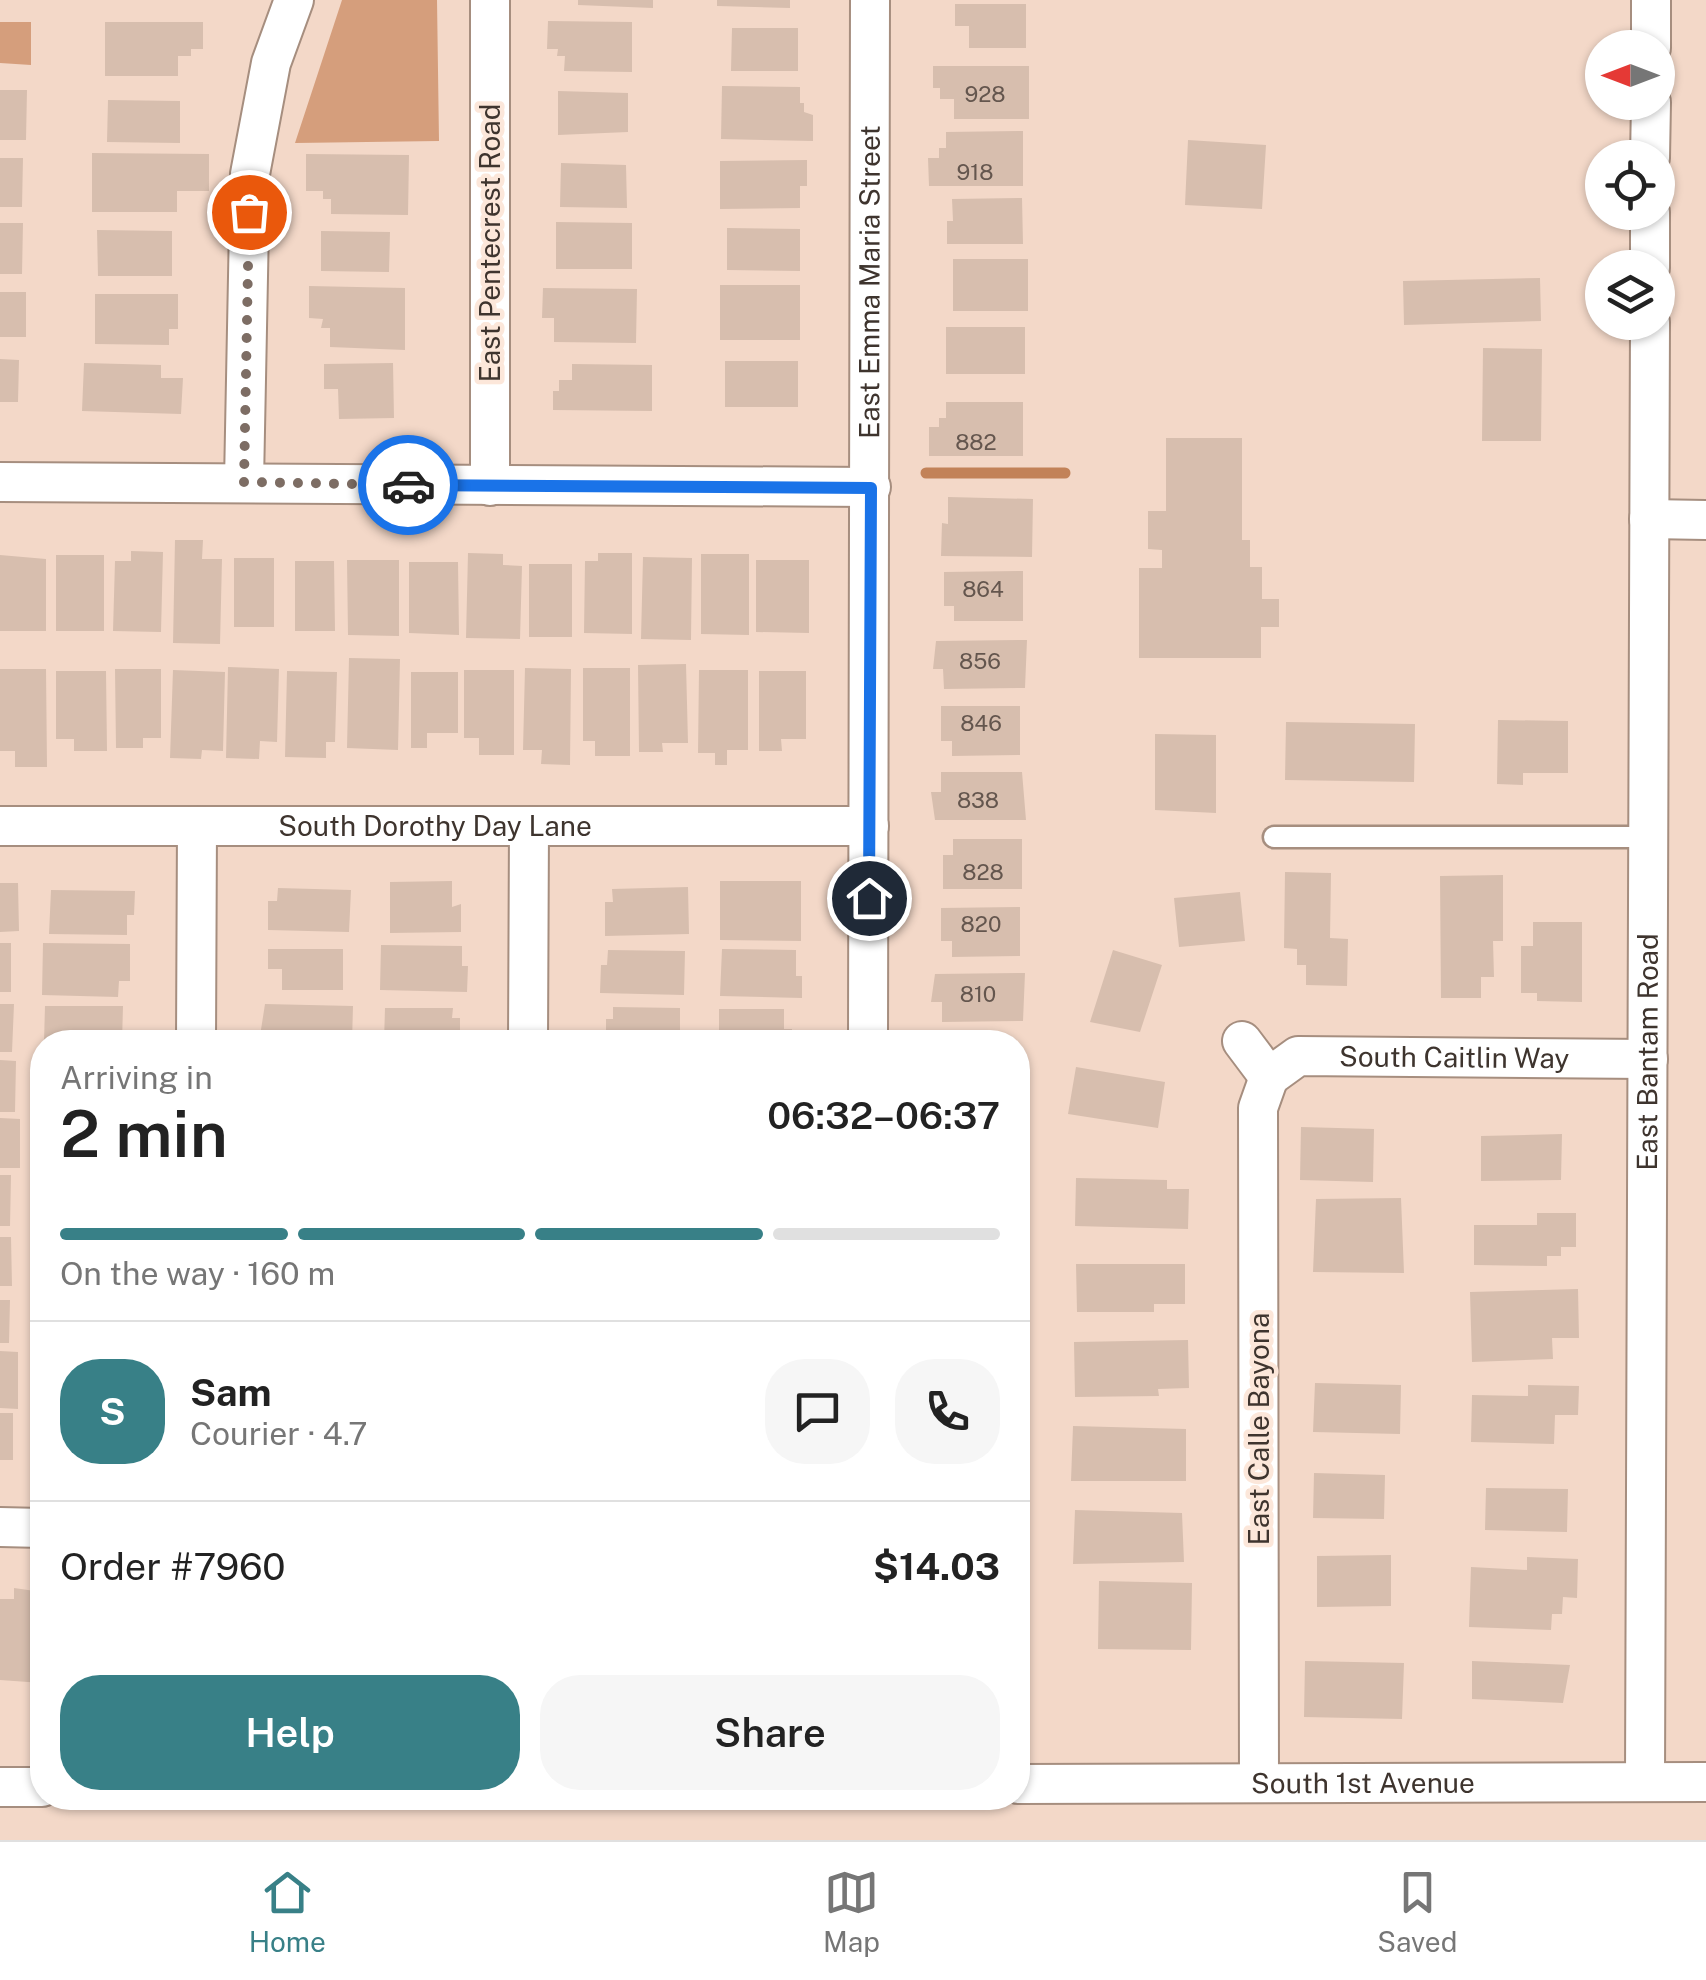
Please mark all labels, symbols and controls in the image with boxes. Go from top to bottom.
north arrow [1585,30,1675,120]
map controls [1585,30,1675,340]
house number: 928 [964,81,1006,107]
street label: East Pentecrest Road [473,104,506,382]
street label: East Emma Maria Street [852,125,886,439]
button: locate [1585,140,1675,230]
house number: 918 [957,159,993,185]
pin [207,170,292,255]
icon: bag [222,185,277,240]
button: layers [1585,250,1675,340]
house number: 882 [955,429,997,455]
courier [358,435,458,535]
icon: car [381,458,436,513]
house number: 864 [962,576,1004,602]
house number: 856 [959,648,1001,674]
house number: 846 [960,710,1002,736]
house number: 838 [957,787,999,813]
street label: South Dorothy Day Lane [278,809,592,842]
pin [827,856,912,941]
house number: 828 [962,859,1004,885]
icon: home [842,871,897,926]
house number: 820 [961,911,1001,937]
street label: East Bantam Road [1630,933,1664,1171]
house number: 810 [960,981,996,1007]
street label: South Caitlin Way [1339,1039,1570,1074]
text: Arriving in [60,1059,213,1096]
text: 06:32–06:37 [767,1093,1000,1138]
text: 2 min [60,1095,228,1172]
text: On the way · 160 m [60,1255,335,1292]
street label: East Calle Bayona [1242,1313,1275,1545]
button: chat [765,1359,870,1464]
button: phone [895,1359,1000,1464]
text: Sam [190,1370,272,1415]
text: S [99,1389,126,1434]
text: Courier · 4.7 [190,1415,367,1452]
text: Order #7960 [60,1544,286,1589]
text: $14.03 [873,1544,1000,1589]
button: Help [60,1675,520,1790]
button: Share [540,1675,1000,1790]
street label: South 1st Avenue [1251,1766,1475,1799]
tab: Home [249,1865,326,1958]
tab: Map [823,1865,880,1958]
tab: Saved [1377,1865,1457,1958]

